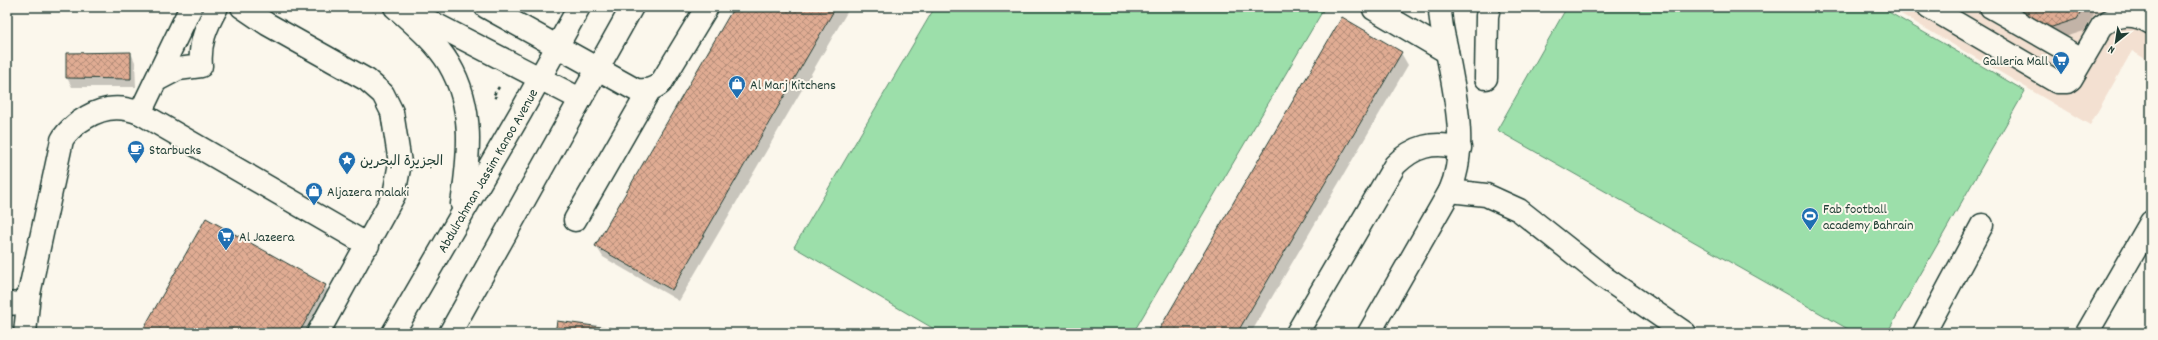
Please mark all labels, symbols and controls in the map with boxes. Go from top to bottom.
north arrow [2096,22,2136,62]
text: N [2105,40,2118,57]
supermarket icon: Galleria Mall [2051,50,2071,75]
place label: Galleria Mall [1983,52,2049,72]
shop icon: Al Marj Kitchens [727,74,747,99]
place label: Al Marj Kitchens [750,76,836,96]
street label: Abdulrahman Jassim Kanoo Avenue [434,86,544,257]
cafe icon: Starbucks [126,139,146,164]
place label: Starbucks [149,141,202,161]
place icon: الجزيرة البحرين [337,150,357,175]
place label: الجزيرة البحرين [360,152,443,172]
shop icon: Aljazera malaki [304,181,324,206]
place label: Aljazera malaki [327,183,409,203]
place label: Fab football academy Bahrain [1823,200,1913,236]
sports icon: Fab football academy Bahrain [1800,206,1820,231]
supermarket icon: Al Jazeera [216,226,236,251]
place label: Al Jazeera [239,228,295,248]

